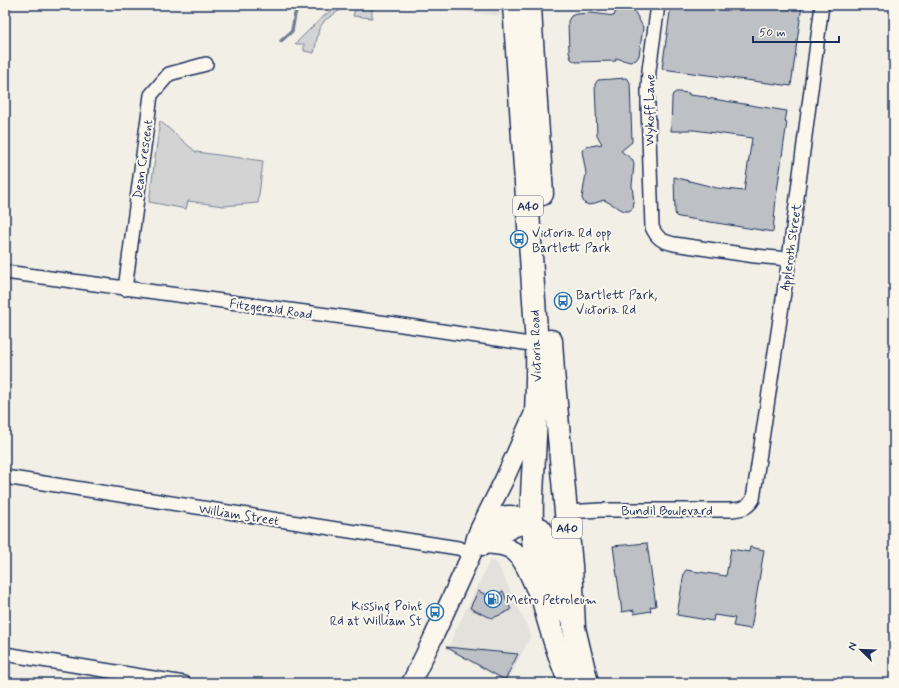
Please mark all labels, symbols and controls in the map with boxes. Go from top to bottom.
scale bar [753,18,839,44]
text: 50 m [759,25,786,41]
street label: Wykoff Lane [642,74,659,146]
street label: Dean Crescent [130,118,157,200]
road number: A40 [513,196,543,216]
street label: Appleroth Street [777,202,807,292]
place label: Victoria Rd opp Bartlett Park [532,225,612,257]
bus stop icon: Victoria Rd opp Bartlett Park [509,229,529,249]
place label: Bartlett Park, Victoria Rd [576,287,658,319]
bus stop icon: Bartlett Park, Victoria Rd [553,291,573,311]
street label: Fitzgerald Road [228,295,313,324]
street label: Victoria Road [527,310,546,382]
street label: William Street [197,501,280,530]
street label: Bundil Boulevard [621,503,713,520]
road number: A40 [552,518,582,538]
fuel station icon: Metro Petroleum [483,589,503,609]
place label: Metro Petroleum [506,592,597,609]
place label: Kissing Point Rd at William St [330,598,422,630]
bus stop icon: Kissing Point Rd at William St [425,602,445,622]
north arrow [841,630,881,670]
text: N [845,640,861,653]

